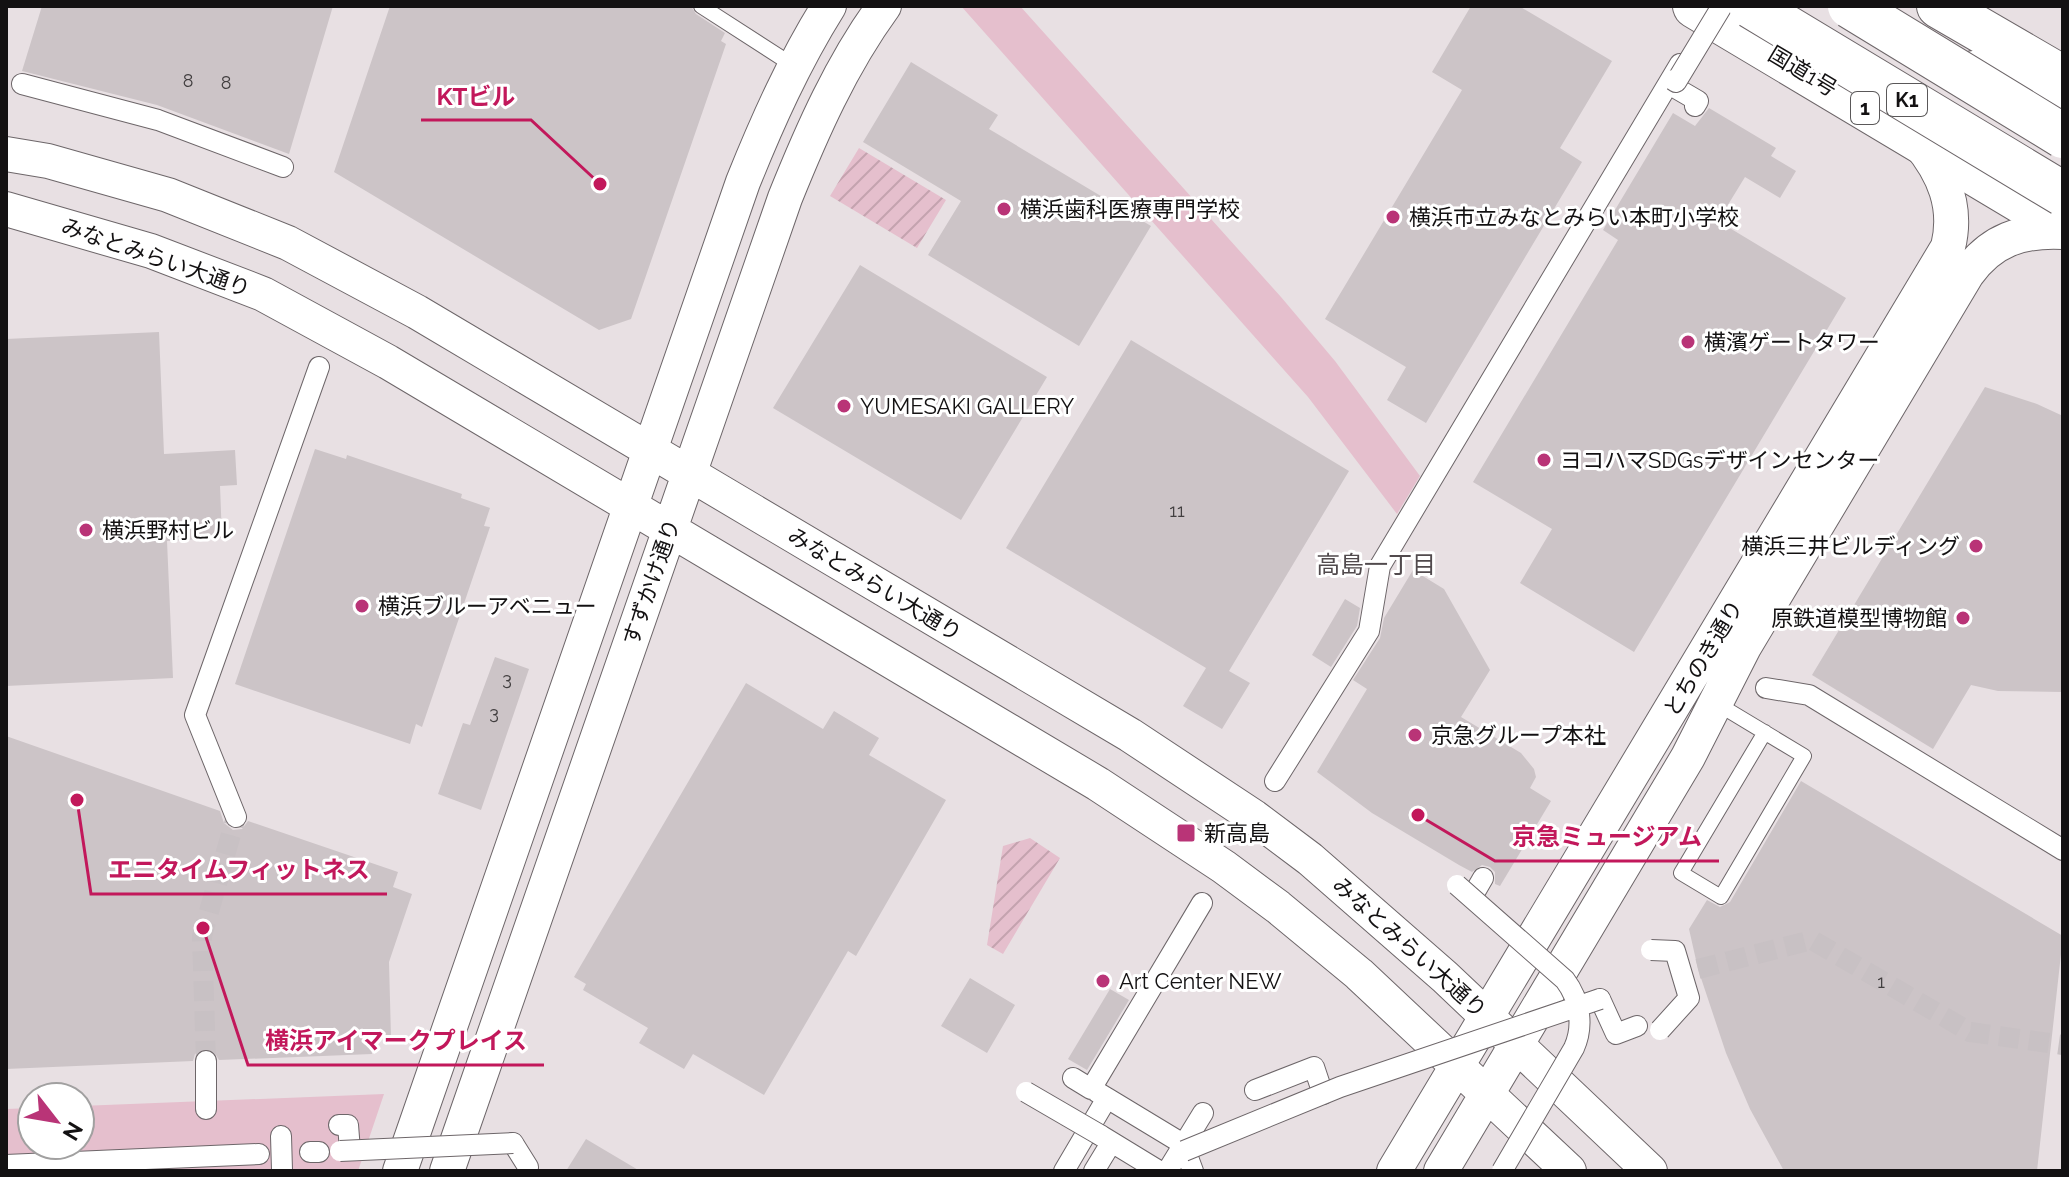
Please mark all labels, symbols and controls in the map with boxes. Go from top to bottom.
street label: 国道1号 [1764,40,1842,102]
house number: 8 [183,70,193,91]
house number: 8 [221,72,231,93]
callout: KTビル [421,72,531,120]
text: KTビル [437,82,515,111]
road number: K1 [1887,84,1927,116]
road number: 1 [1851,92,1879,124]
place label: 横浜歯科医療専門学校 [1020,196,1240,222]
marker: 横浜歯科医療専門学校 [995,200,1013,218]
place label: 横浜市立みなとみらい本町小学校 [1409,204,1739,230]
marker: 横浜市立みなとみらい本町小学校 [1384,208,1402,226]
street label: みなとみらい大通り [58,212,254,302]
place label: 横濱ゲートタワー [1704,329,1880,355]
marker: 横濱ゲートタワー [1679,333,1697,351]
place label: YUMESAKI GALLERY [860,393,1074,419]
marker: YUMESAKI GALLERY [835,397,853,415]
place label: ヨコハマSDGsデザインセンター [1560,447,1879,473]
marker: ヨコハマSDGsデザインセンター [1535,451,1553,469]
house number: 11 [1169,500,1185,521]
street label: すずかけ通り [617,515,685,649]
place label: 横浜野村ビル [102,517,234,543]
marker: 横浜野村ビル [77,521,95,539]
street label: みなとみらい大通り [783,522,967,646]
place label: 横浜三井ビルディング [1742,533,1960,559]
marker: 横浜三井ビルディング [1967,537,1985,555]
district label: 高島一丁目 [1316,550,1436,579]
place label: 横浜ブルーアベニュー [378,593,597,619]
street label: とちのき通り [1658,595,1748,721]
marker: 横浜ブルーアベニュー [353,597,371,615]
place label: 原鉄道模型博物館 [1771,605,1947,631]
marker: 原鉄道模型博物館 [1954,609,1972,627]
house number: 3 [502,668,512,689]
house number: 3 [489,702,499,723]
place label: 京急グループ本社 [1431,722,1606,748]
marker: 京急グループ本社 [1406,726,1424,744]
callout: 京急ミュージアム [1495,813,1719,861]
place label: 新高島 [1204,820,1270,846]
marker: 新高島 [1175,822,1197,844]
text: 京急ミュージアム [1512,822,1702,851]
callout: エニタイムフィットネス [91,846,387,894]
text: エニタイムフィットネス [108,855,370,884]
street label: みなとみらい大通り [1328,871,1492,1023]
place label: Art Center NEW [1119,968,1282,994]
house number: 1 [1877,971,1885,992]
marker: Art Center NEW [1094,972,1112,990]
callout: 横浜アイマークプレイス [248,1017,544,1065]
text: 横浜アイマークプレイス [265,1026,527,1055]
north arrow [16,1081,96,1161]
text: N [58,1117,89,1145]

